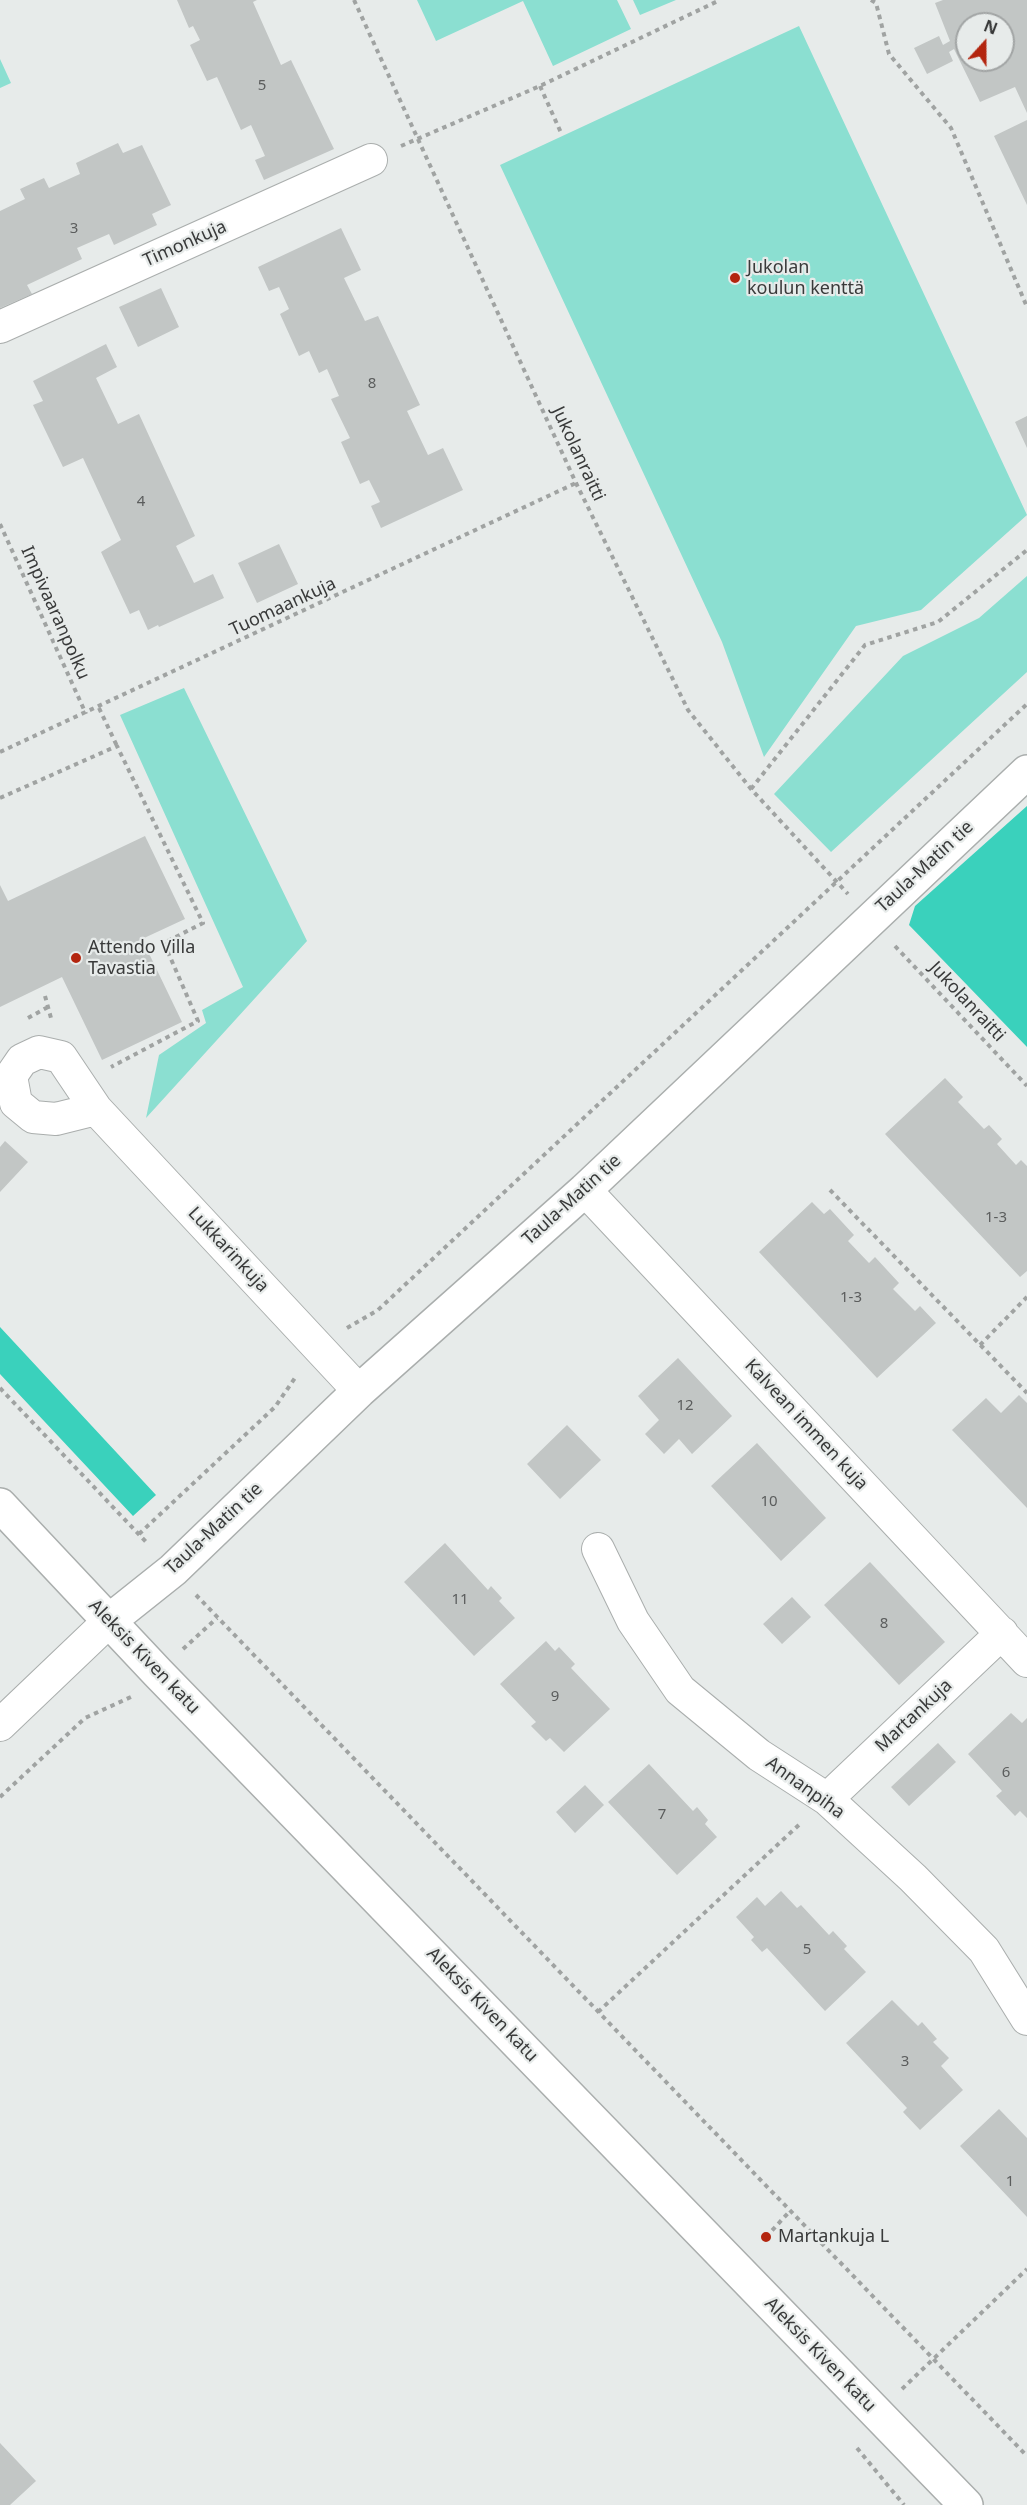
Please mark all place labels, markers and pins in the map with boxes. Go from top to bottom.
place label: Jukolan koulun kenttä [747,257,864,300]
marker: Jukolan koulun kenttä [728,271,742,285]
place label: Attendo Villa Tavastia [88,937,195,980]
marker: Attendo Villa Tavastia [69,951,83,965]
place label: Martankuja L [778,2226,889,2248]
marker: Martankuja L [759,2230,773,2244]

